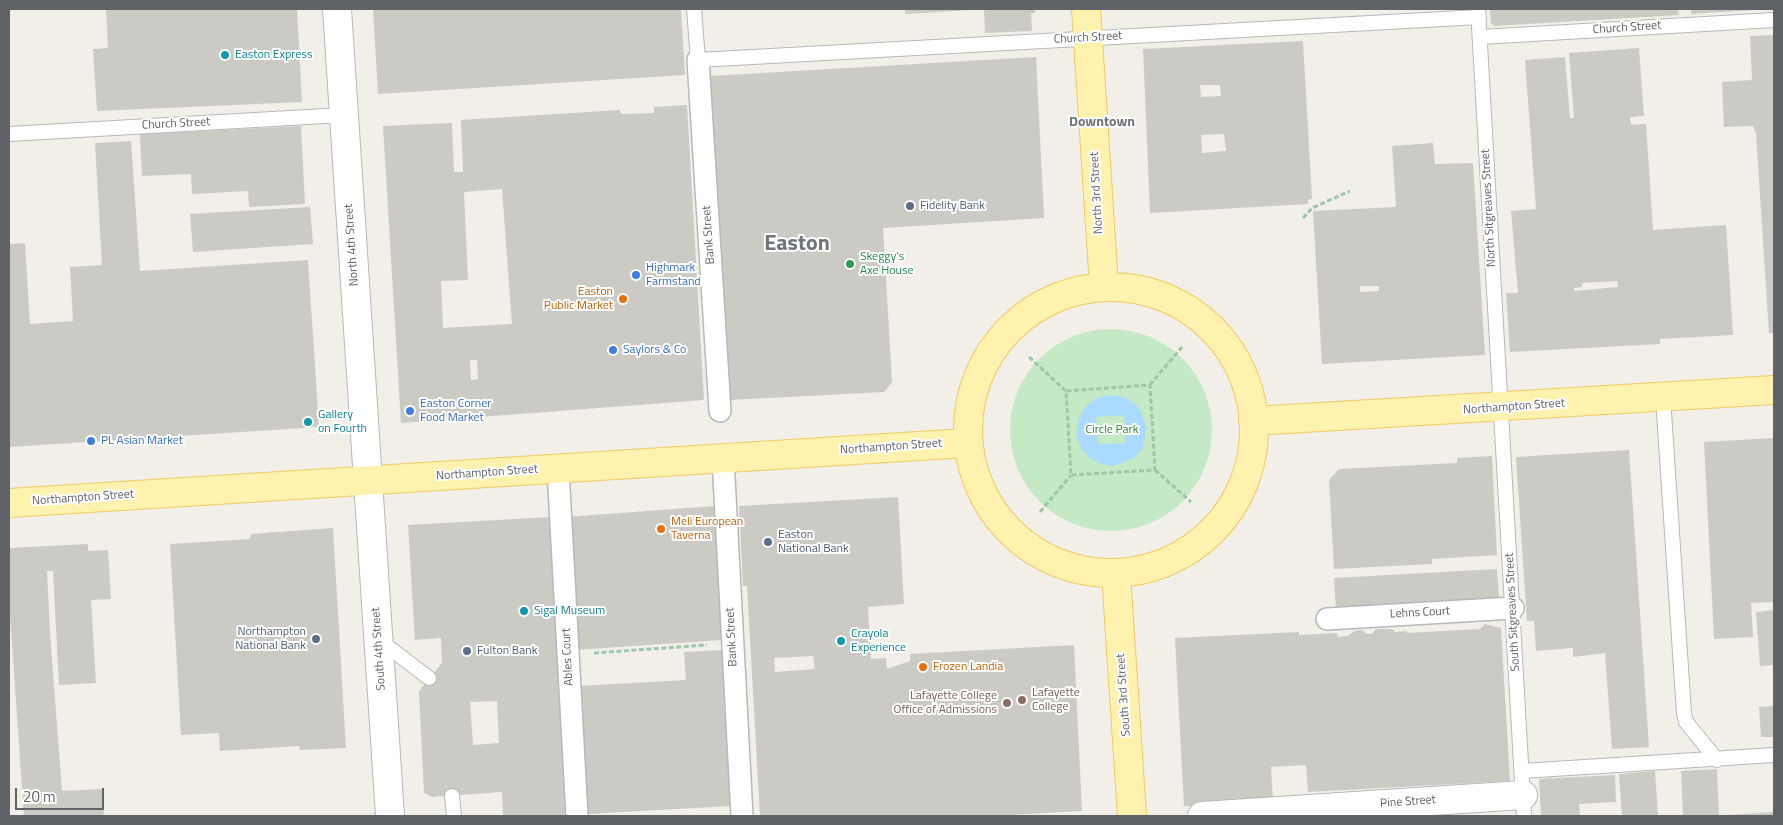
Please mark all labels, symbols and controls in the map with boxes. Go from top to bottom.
street label: Church Street [1592,18,1662,38]
street label: Church Street [1053,29,1123,47]
place label: Easton Express [235,48,312,62]
marker: Easton Express [219,49,231,61]
street label: Church Street [141,115,211,133]
district label: Downtown [1069,115,1135,131]
street label: North Sitgreaves Street [1479,149,1499,267]
street label: North 3rd Street [1088,151,1106,235]
place label: Fidelity Bank [920,199,985,213]
marker: Fidelity Bank [904,200,916,212]
street label: North 4th Street [342,203,362,287]
street label: Bank Street [700,205,718,265]
district label: Easton [764,232,830,258]
place label: Skeggy's Axe House [860,250,914,278]
marker: Skeggy's Axe House [844,258,856,270]
place label: Highmark Farmstand [646,261,701,289]
marker: Highmark Farmstand [630,269,642,281]
place label: Easton Public Market [544,285,613,313]
marker: Easton Public Market [617,293,629,305]
place label: Saylors & Co [623,343,686,357]
marker: Saylors & Co [607,344,619,356]
street label: Northampton Street [1463,396,1565,418]
place label: Easton Corner Food Market [420,397,491,425]
marker: Easton Corner Food Market [404,405,416,417]
place label: Gallery on Fourth [318,408,367,436]
marker: Gallery on Fourth [302,416,314,428]
park label: Circle Park [1086,423,1138,437]
place label: PL Asian Market [101,434,183,448]
marker: PL Asian Market [85,435,97,447]
street label: Northampton Street [840,436,942,458]
street label: Northampton Street [436,462,538,484]
street label: Northampton Street [32,487,134,509]
place label: Meli European Taverna [671,515,743,543]
marker: Meli European Taverna [655,523,667,535]
place label: Easton National Bank [778,528,849,556]
marker: Easton National Bank [762,536,774,548]
street label: South Sitgreaves Street [1503,552,1523,672]
place label: Sigal Museum [534,604,605,618]
street label: Lehns Court [1389,604,1451,622]
marker: Sigal Museum [518,605,530,617]
street label: South 4th Street [369,607,389,691]
street label: Bank Street [723,607,741,667]
place label: Northampton National Bank [235,625,306,653]
place label: Crayola Experience [851,627,906,655]
street label: Ables Court [559,628,577,686]
marker: Northampton National Bank [310,633,322,645]
marker: Crayola Experience [835,635,847,647]
place label: Fulton Bank [477,644,537,658]
marker: Fulton Bank [461,645,473,657]
street label: South 3rd Street [1114,653,1134,737]
place label: Frozen Landia [933,660,1003,674]
marker: Frozen Landia [917,661,929,673]
place label: Lafayette College [1032,686,1080,714]
place label: Lafayette College Office of Admissions [893,689,997,717]
marker: Lafayette College [1016,694,1028,706]
marker: Lafayette College Office of Admissions [1001,697,1013,709]
scale bar [18,778,106,810]
text: 20 m [23,785,56,808]
street label: Pine Street [1380,793,1436,811]

